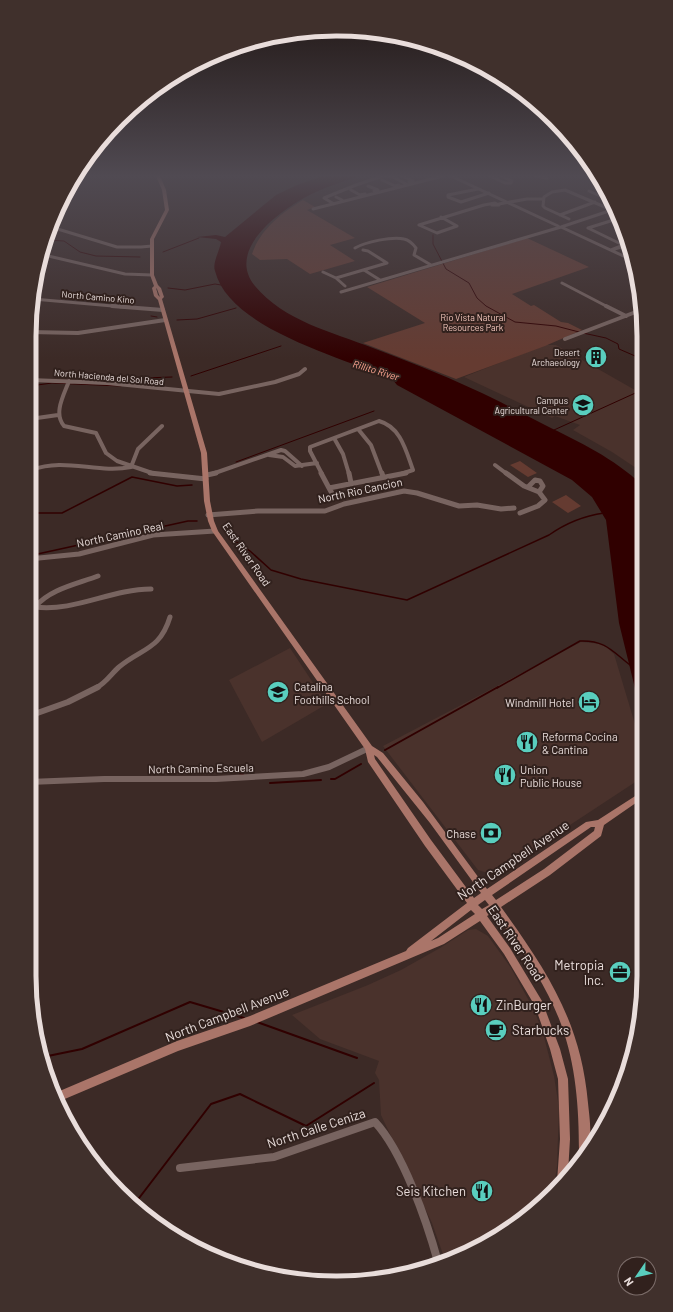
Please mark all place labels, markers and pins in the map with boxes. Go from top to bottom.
building icon: Desert Archaeology [583,344,609,370]
place label: Desert Archaeology [532,347,580,368]
school or university icon: Campus Agricultural Center [570,392,596,418]
place label: Campus Agricultural Center [495,395,569,416]
school or university icon: Catalina Foothills School [265,679,291,705]
place label: Catalina Foothills School [294,680,370,706]
hotel icon: Windmill Hotel [576,689,602,715]
place label: Windmill Hotel [505,696,574,709]
restaurant icon: Reforma Cocina & Cantina [514,729,540,755]
place label: Reforma Cocina & Cantina [542,730,618,756]
restaurant icon: Union Public House [492,762,518,788]
place label: Union Public House [520,763,582,789]
bank icon: Chase [478,820,504,846]
place label: Chase [447,827,476,840]
place label: Metropia Inc. [554,957,604,988]
office icon: Metropia Inc. [607,959,633,985]
restaurant icon: ZinBurger [468,992,494,1018]
place label: ZinBurger [496,997,552,1013]
cafe icon: Starbucks [483,1017,509,1043]
place label: Starbucks [512,1022,569,1038]
restaurant icon: Seis Kitchen [469,1178,495,1204]
place label: Seis Kitchen [396,1183,466,1199]

